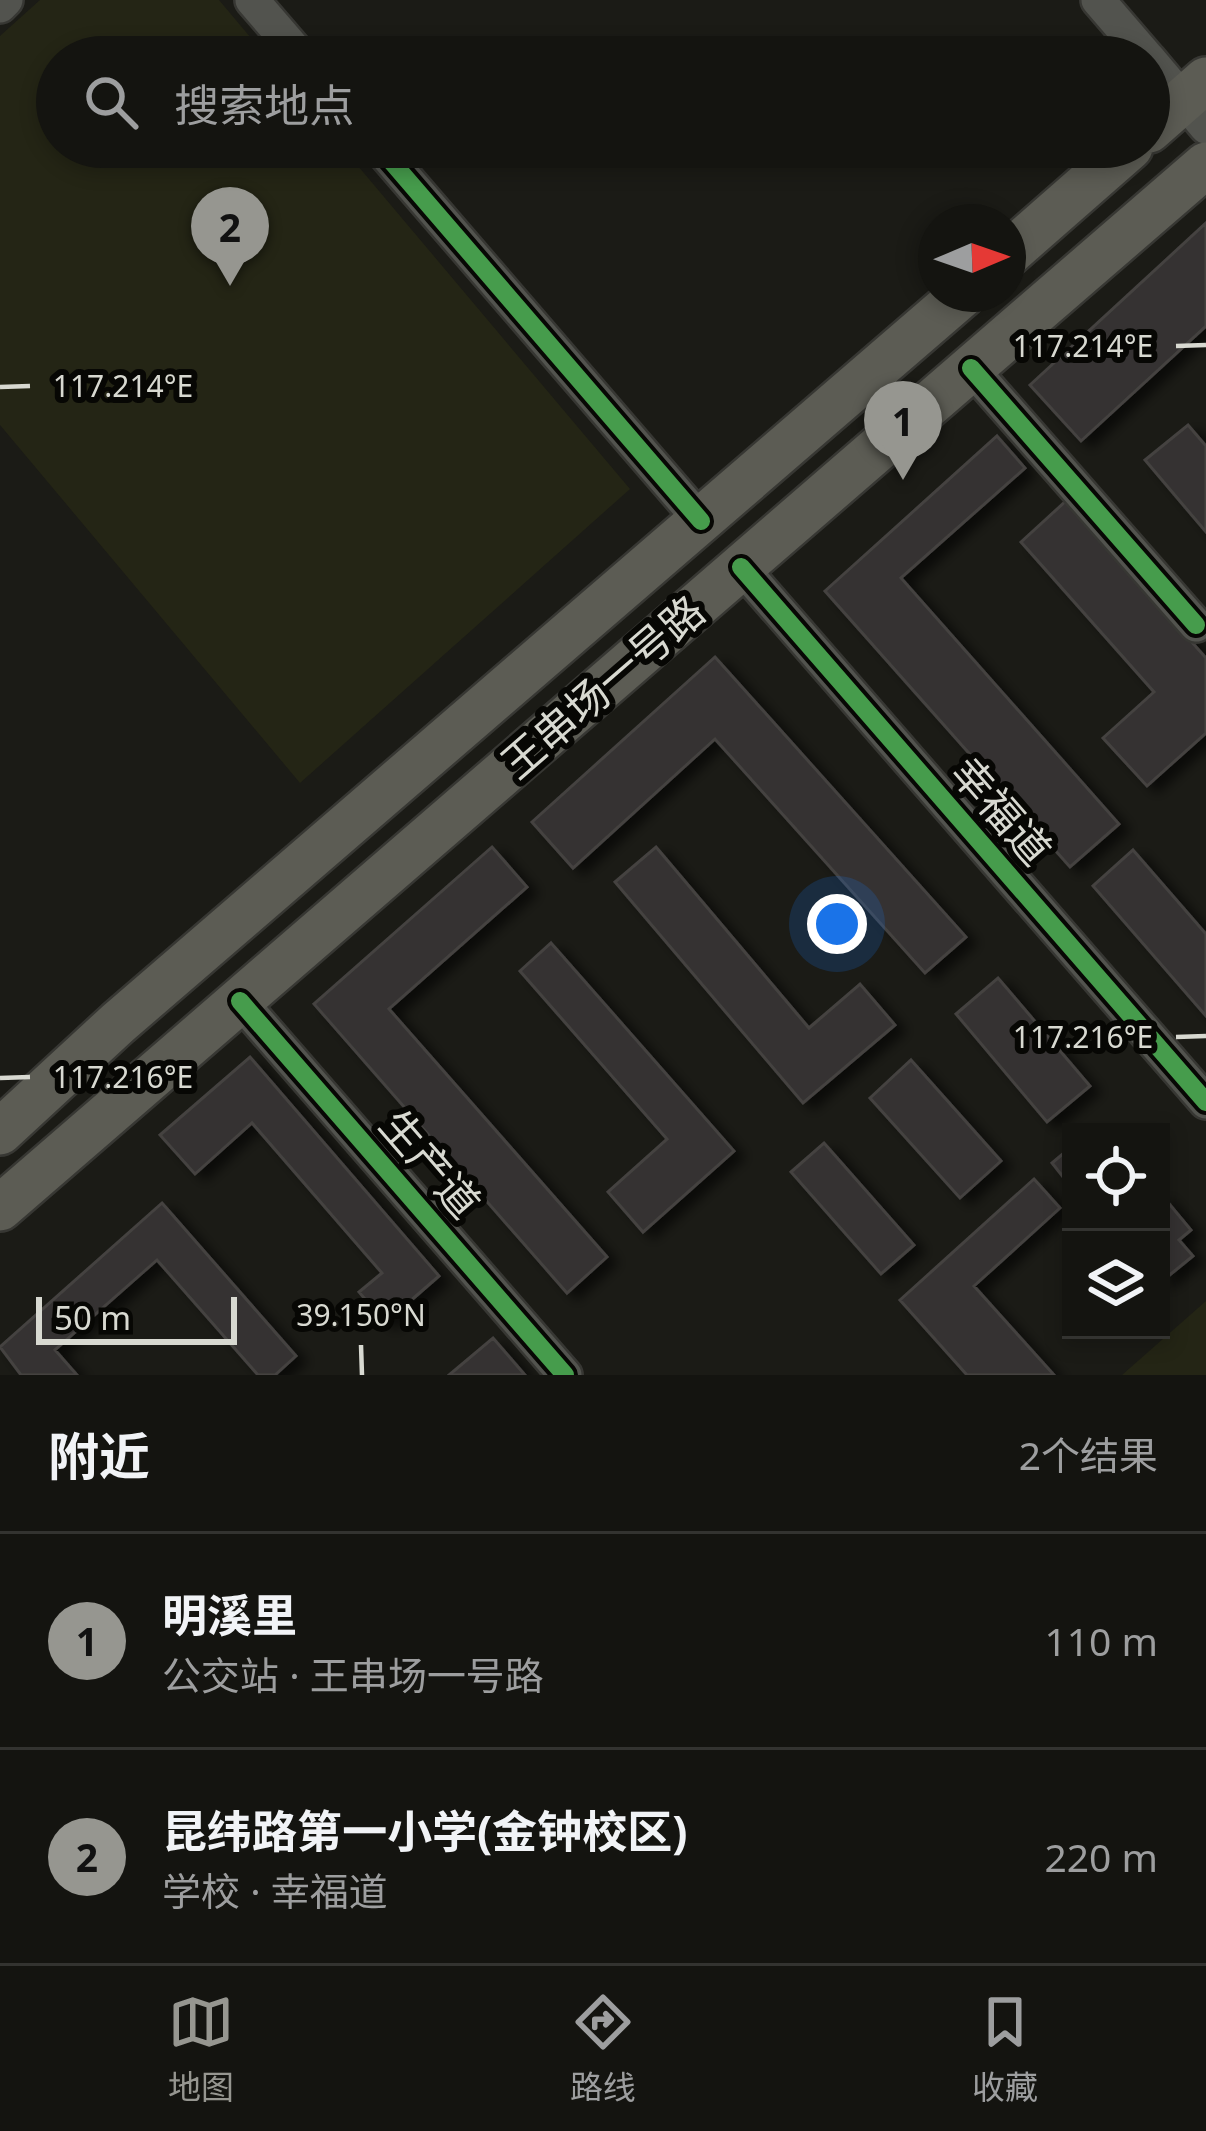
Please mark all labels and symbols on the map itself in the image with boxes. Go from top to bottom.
pin: 2 [191,187,269,286]
north arrow [918,204,1026,312]
text: 117.214°E [1013,325,1153,366]
text: 117.214°E [53,365,193,406]
pin: 1 [864,381,942,480]
street label: 王串场一号路 [488,582,716,790]
street label: 幸福道 [939,744,1065,876]
your location [807,894,867,954]
text: 117.216°E [1013,1016,1153,1057]
text: 117.216°E [53,1056,193,1097]
street label: 生产道 [368,1097,494,1229]
scale bar [36,1291,237,1344]
text: 39.150°N [296,1294,426,1335]

